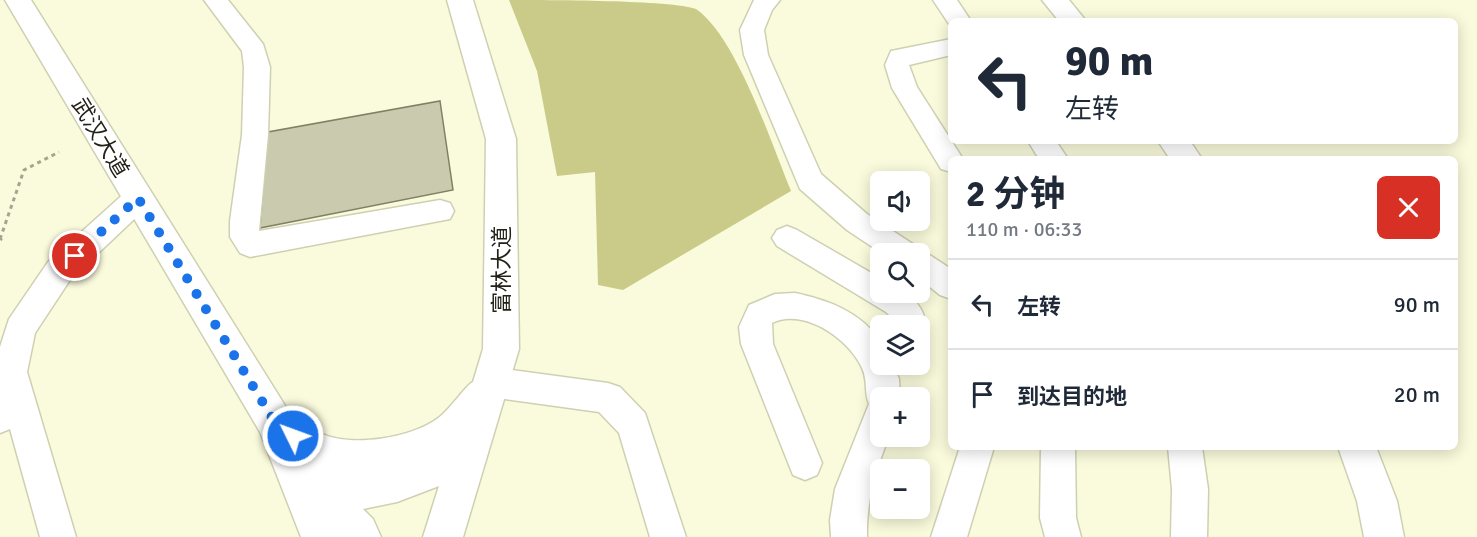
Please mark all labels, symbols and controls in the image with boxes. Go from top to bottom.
text: 90 m [1065,36,1154,87]
icon: left [966,42,1044,120]
street label: 武汉大道 [66,93,135,182]
text: 左转 [1065,93,1119,126]
map controls [870,171,930,519]
button: sound [870,171,930,231]
text: 2 分钟 [966,172,1065,217]
button: close [1377,176,1440,239]
text: 110 m · 06:33 [966,217,1082,242]
street label: 富林大道 [488,226,515,314]
pin [49,230,100,281]
icon: arrive [58,239,91,272]
button: search [870,243,930,303]
icon: left [966,288,999,321]
text: 90 m [1394,291,1440,318]
text: 左转 [1017,293,1061,320]
button: layers [870,315,930,375]
icon: arrive [966,378,999,411]
text: 20 m [1394,381,1440,408]
text: 到达目的地 [1017,383,1127,410]
button: + [870,387,930,447]
position arrow [261,404,325,468]
button: − [870,459,930,519]

